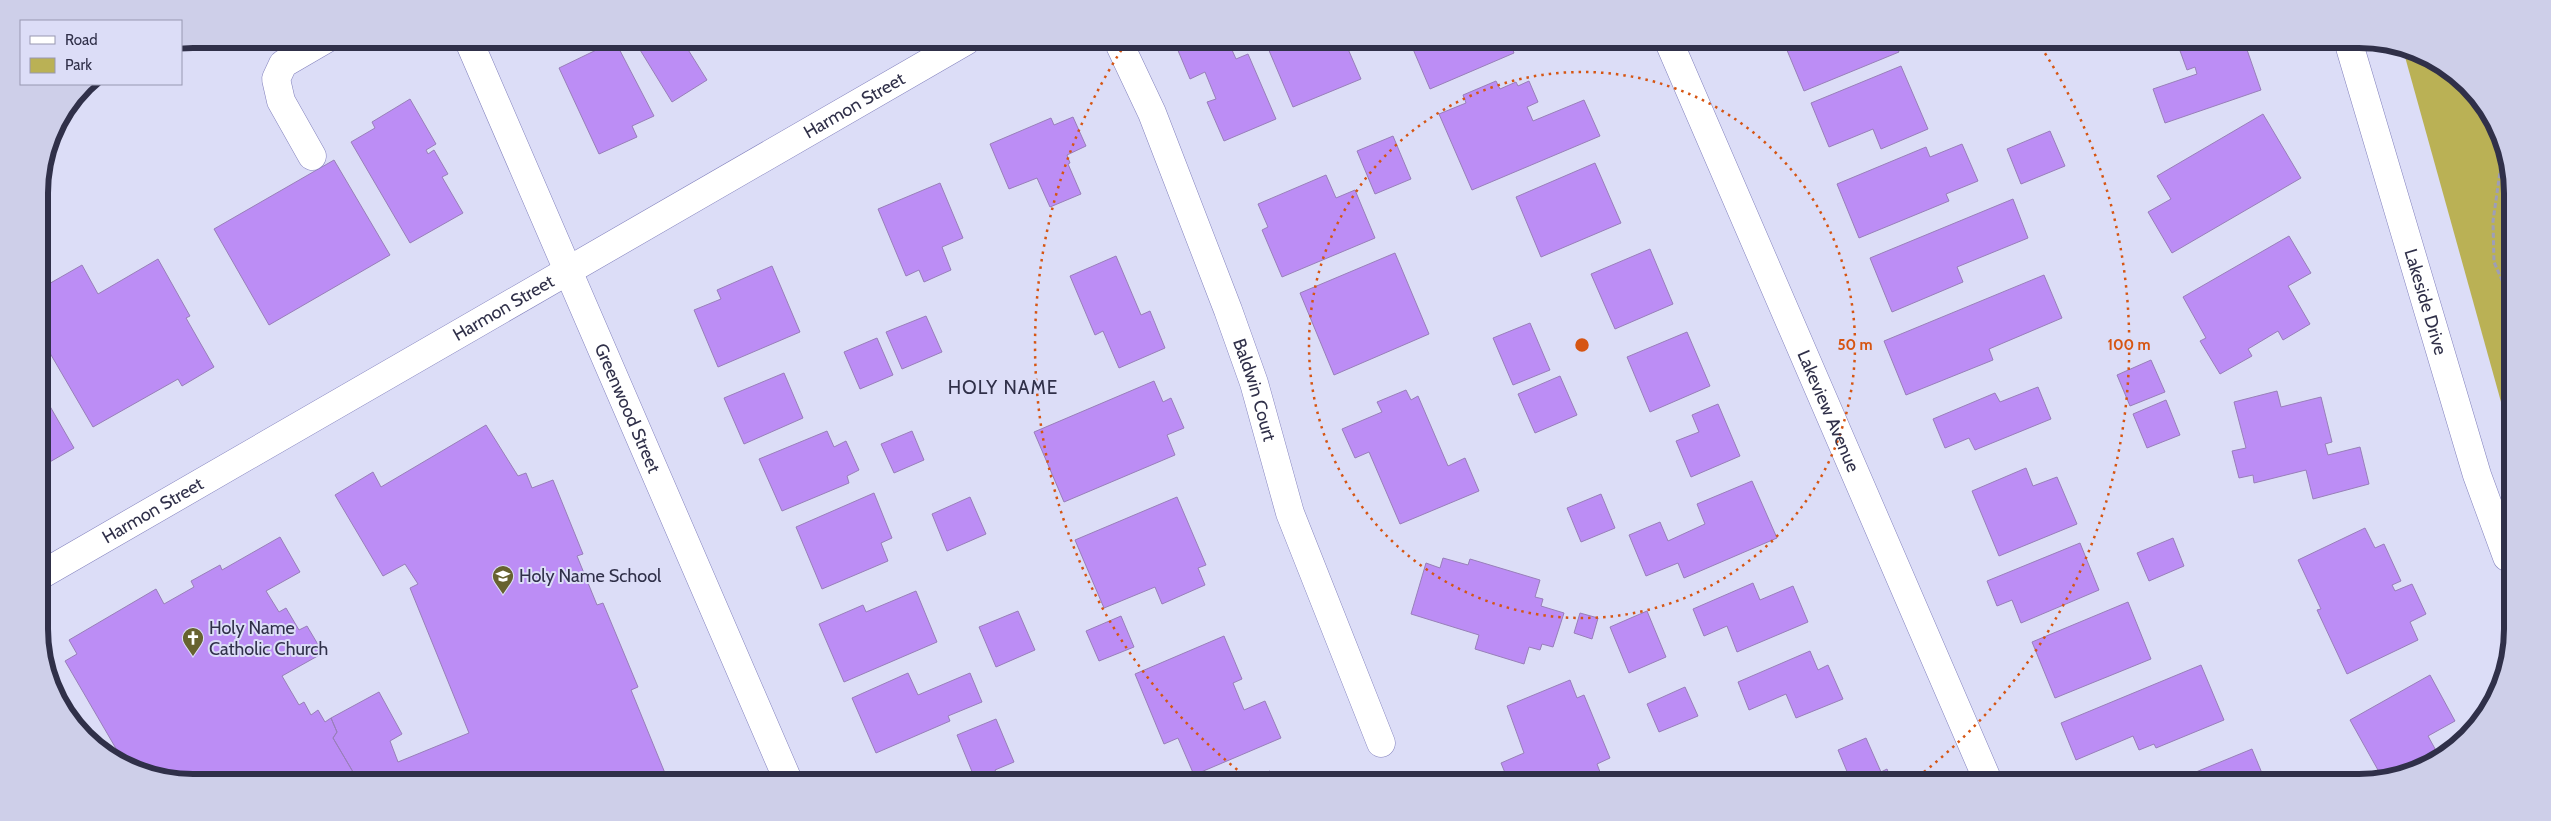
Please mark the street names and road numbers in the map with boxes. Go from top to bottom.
street label: Harmon Street [800,68,909,143]
street label: Lakeside Drive [2399,246,2452,358]
street label: Harmon Street [449,270,558,346]
street label: Baldwin Court [1228,335,1281,444]
street label: Greenwood Street [590,340,665,476]
street label: Lakeview Avenue [1792,347,1864,475]
street label: Harmon Street [98,473,207,548]

